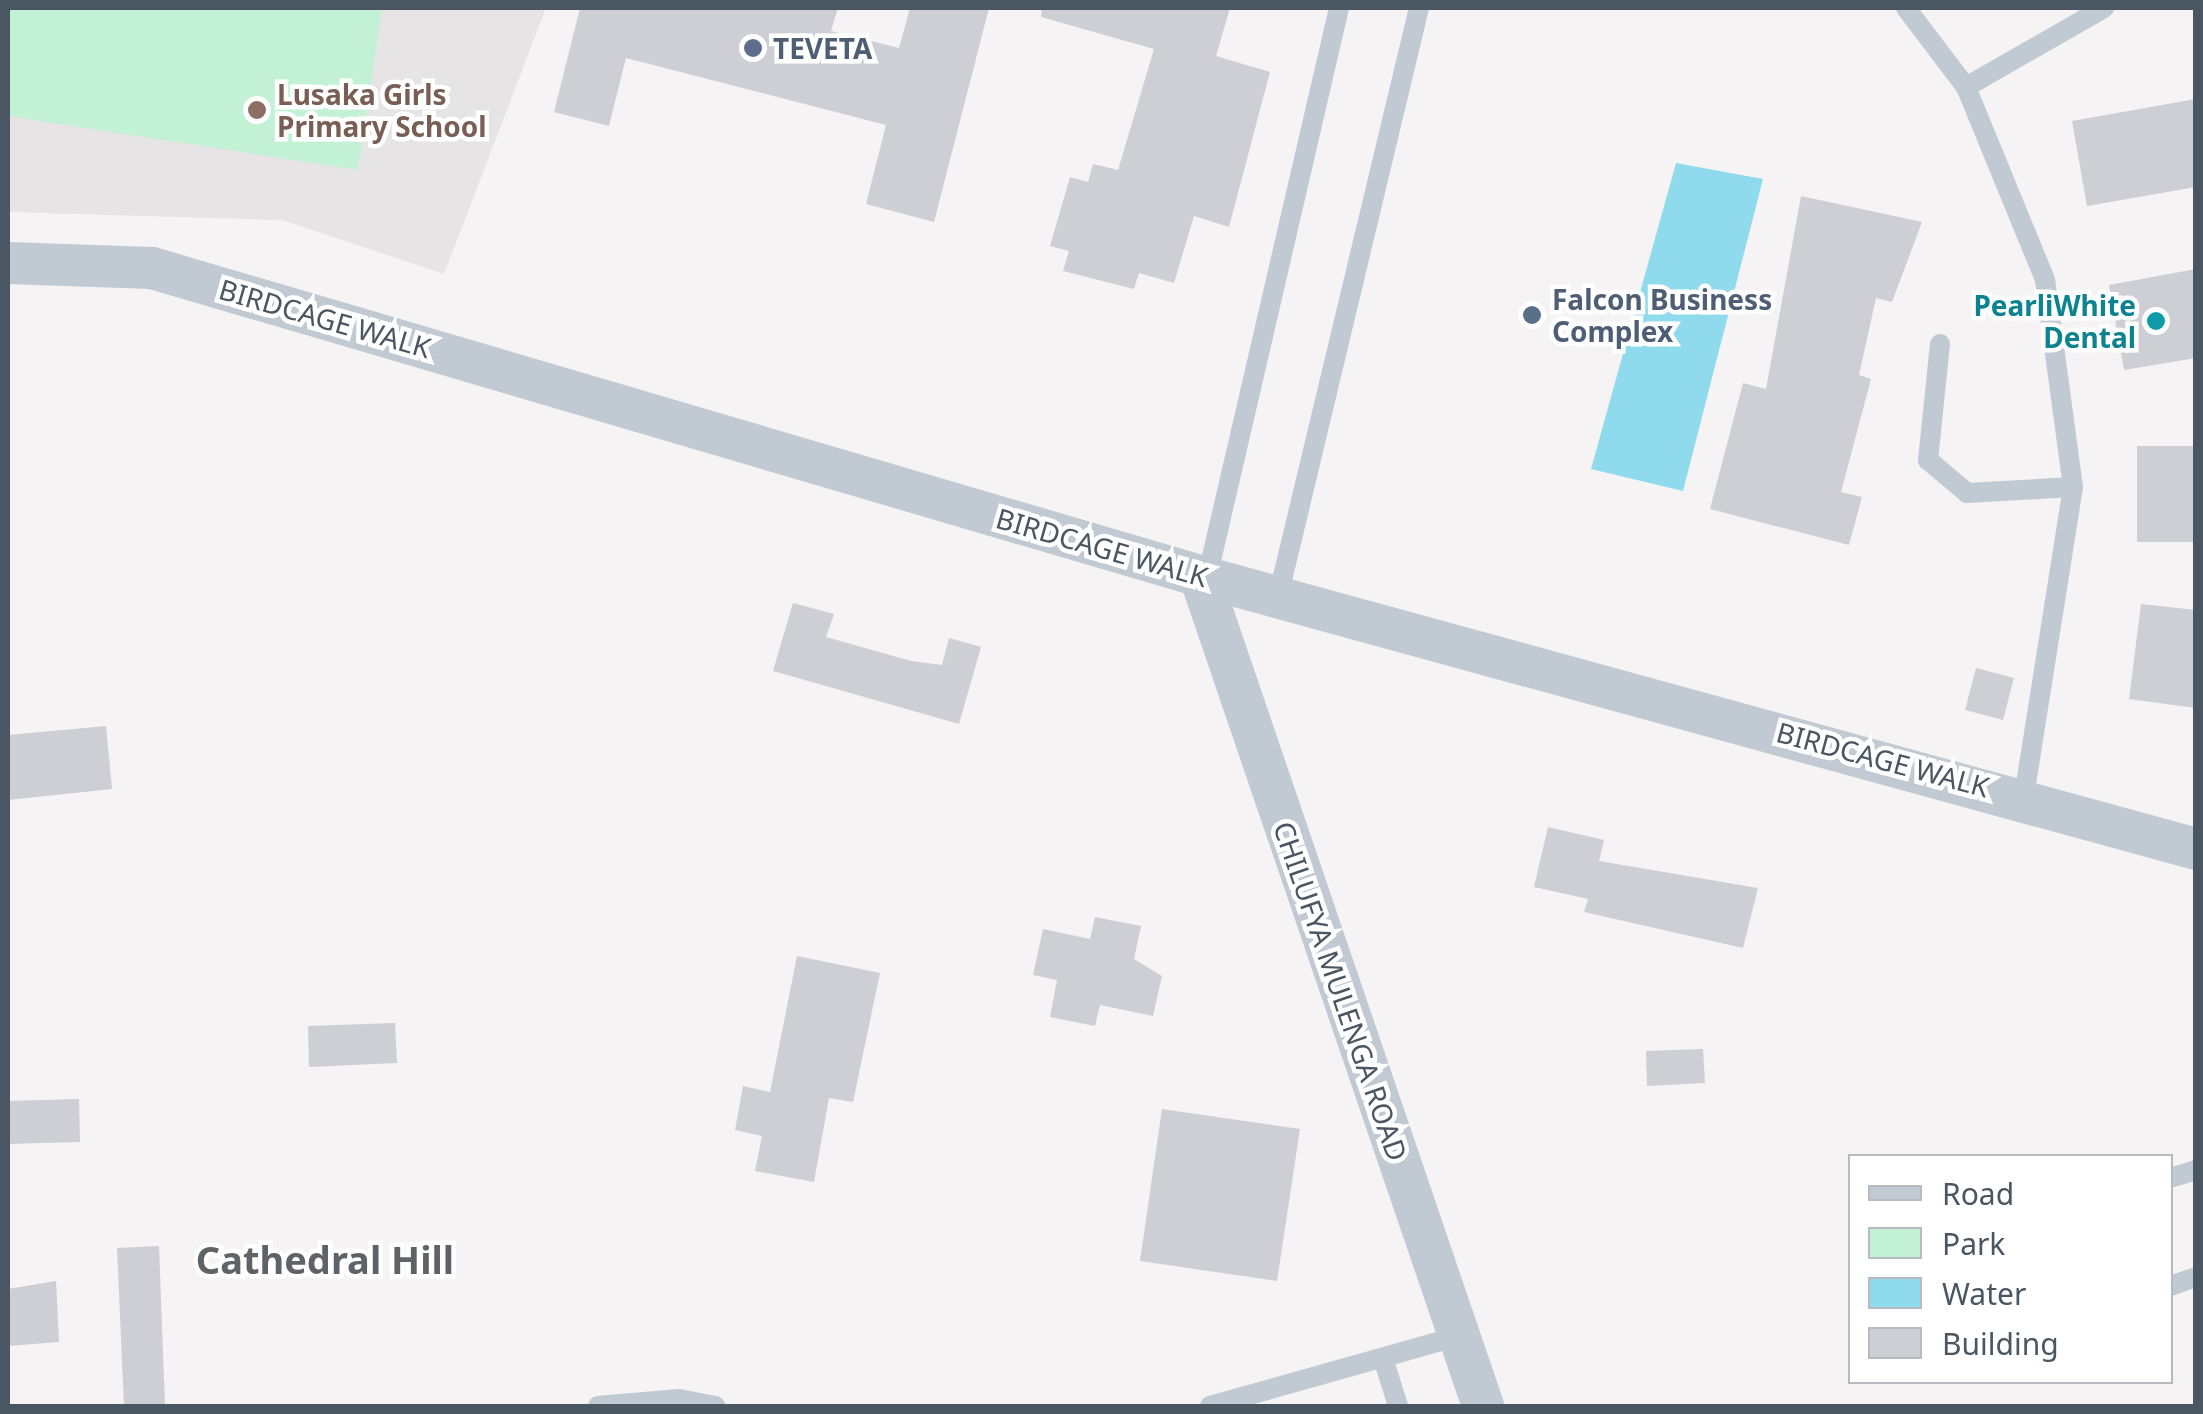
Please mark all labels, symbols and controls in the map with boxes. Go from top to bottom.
place label: TEVETA [773,31,872,65]
marker: TEVETA [742,37,764,59]
place label: Lusaka Girls Primary School [277,77,487,143]
marker: Lusaka Girls Primary School [246,99,268,121]
street label: BIRDCAGE WALK [215,272,435,364]
place label: Falcon Business Complex [1552,282,1772,348]
place label: PearliWhite Dental [1973,288,2136,354]
marker: Falcon Business Complex [1521,304,1543,326]
marker: PearliWhite Dental [2145,310,2167,332]
street label: BIRDCAGE WALK [992,501,1212,593]
street label: BIRDCAGE WALK [1773,714,1993,804]
street label: CHILUFYA MULENGA ROAD [1267,817,1415,1165]
legend [1848,1154,2173,1384]
text: Road [1942,1173,2014,1214]
text: Park [1942,1223,2005,1264]
district label: Cathedral Hill [196,1237,454,1283]
text: Water [1942,1273,2026,1314]
text: Building [1942,1323,2059,1364]

